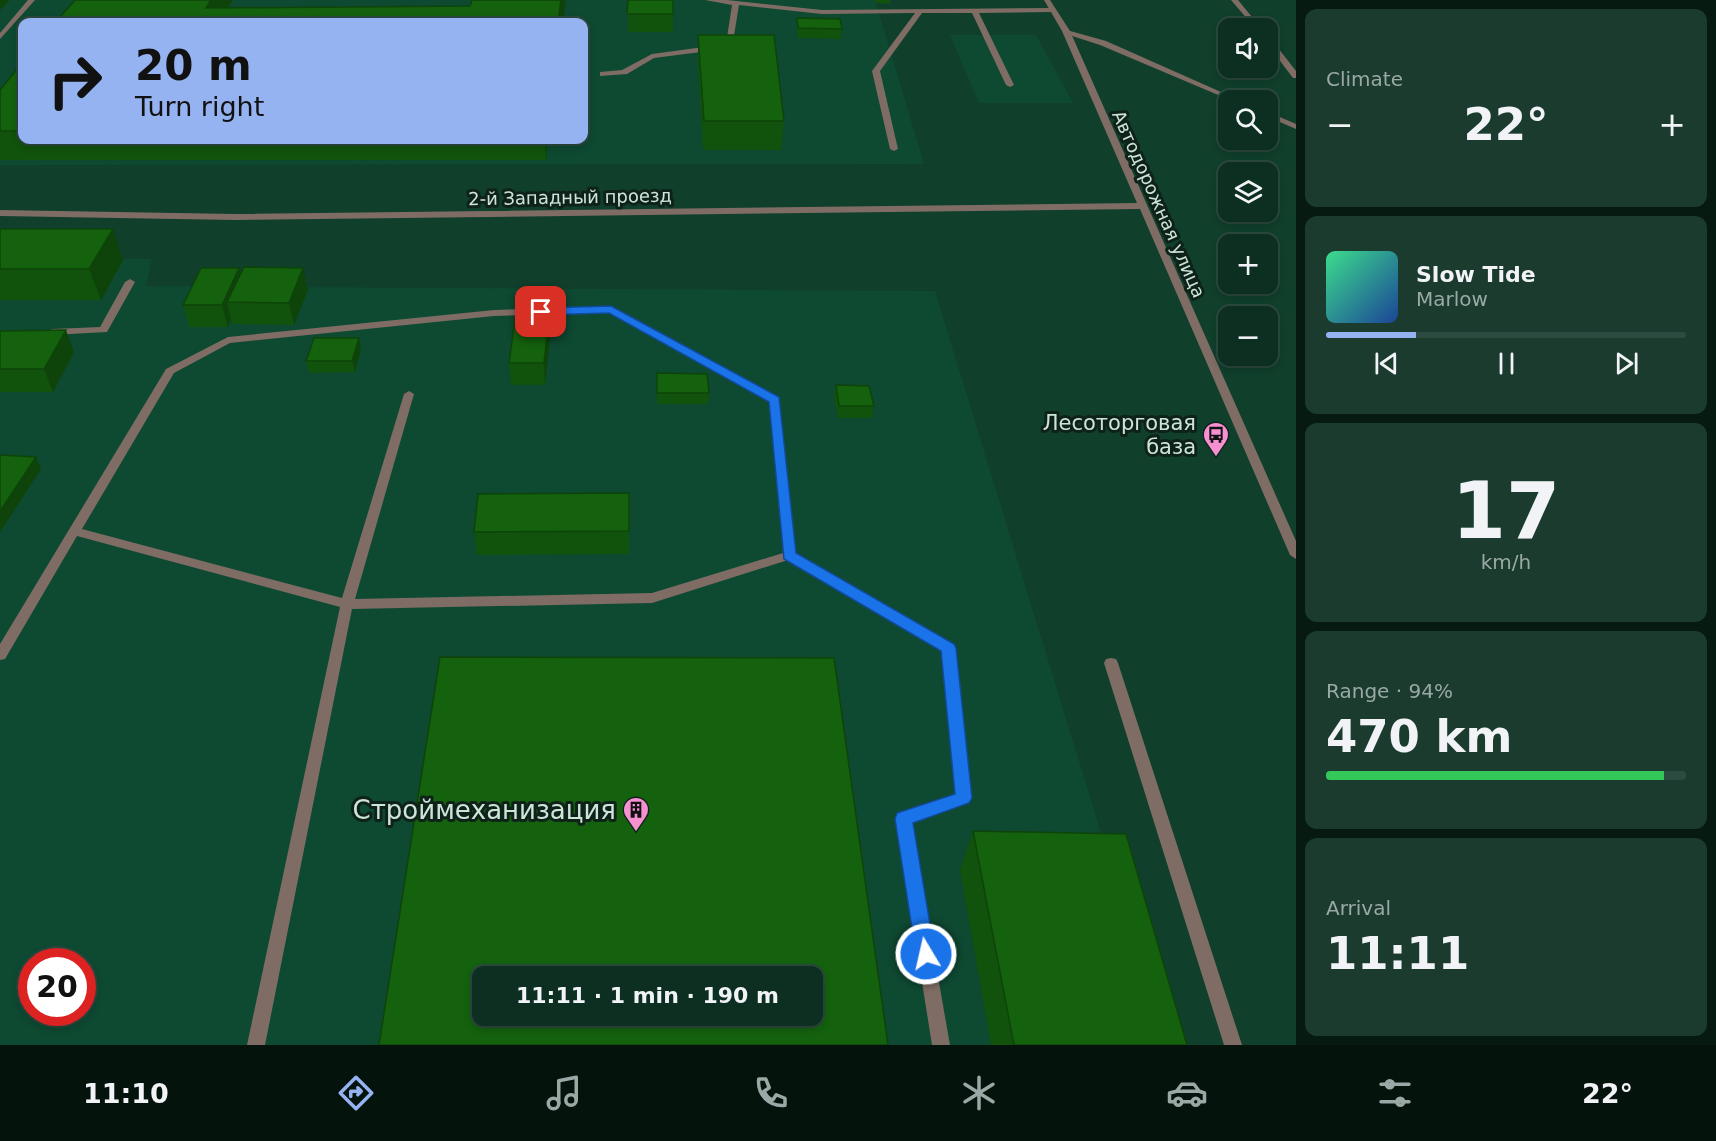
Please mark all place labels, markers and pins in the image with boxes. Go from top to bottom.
pin [515,286,566,337]
place label: Лесоторговая база [1043,411,1196,459]
bus stop icon: Лесоторговая база [1201,420,1231,458]
place label: Строймеханизация [353,795,616,825]
building icon: Строймеханизация [621,795,651,833]

